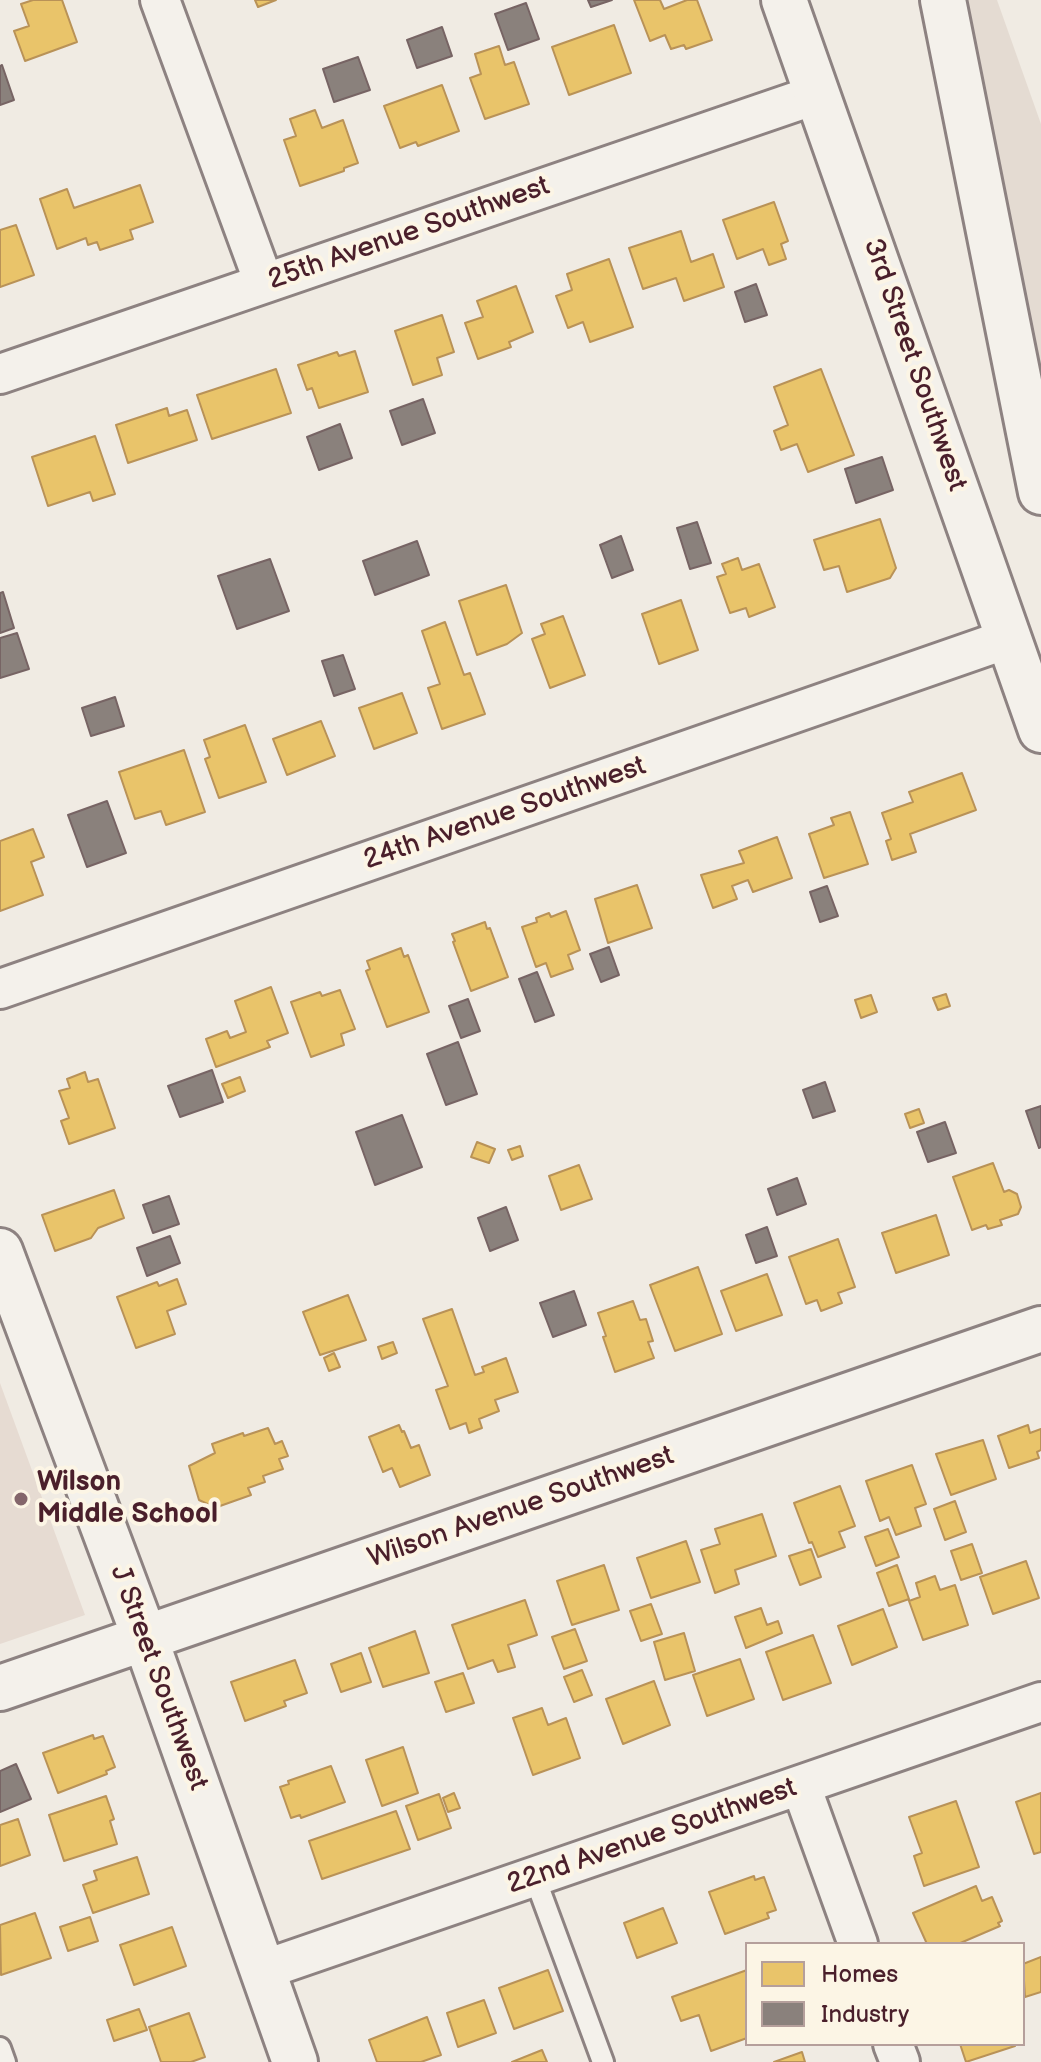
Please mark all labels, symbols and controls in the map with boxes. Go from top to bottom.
street label: 25th Avenue Southwest [264,170,554,298]
street label: 3rd Street Southwest [855,234,973,496]
street label: 24th Avenue Southwest [360,750,650,878]
street label: Wilson Avenue Southwest [364,1440,678,1576]
place label: Wilson Middle School [37,1466,218,1532]
marker: Wilson Middle School [12,1490,30,1508]
street label: J Street Southwest [102,1561,214,1795]
street label: 22nd Avenue Southwest [503,1772,801,1902]
legend [745,1942,1025,2046]
text: Homes [821,1960,898,1989]
text: Industry [821,2000,909,2029]

